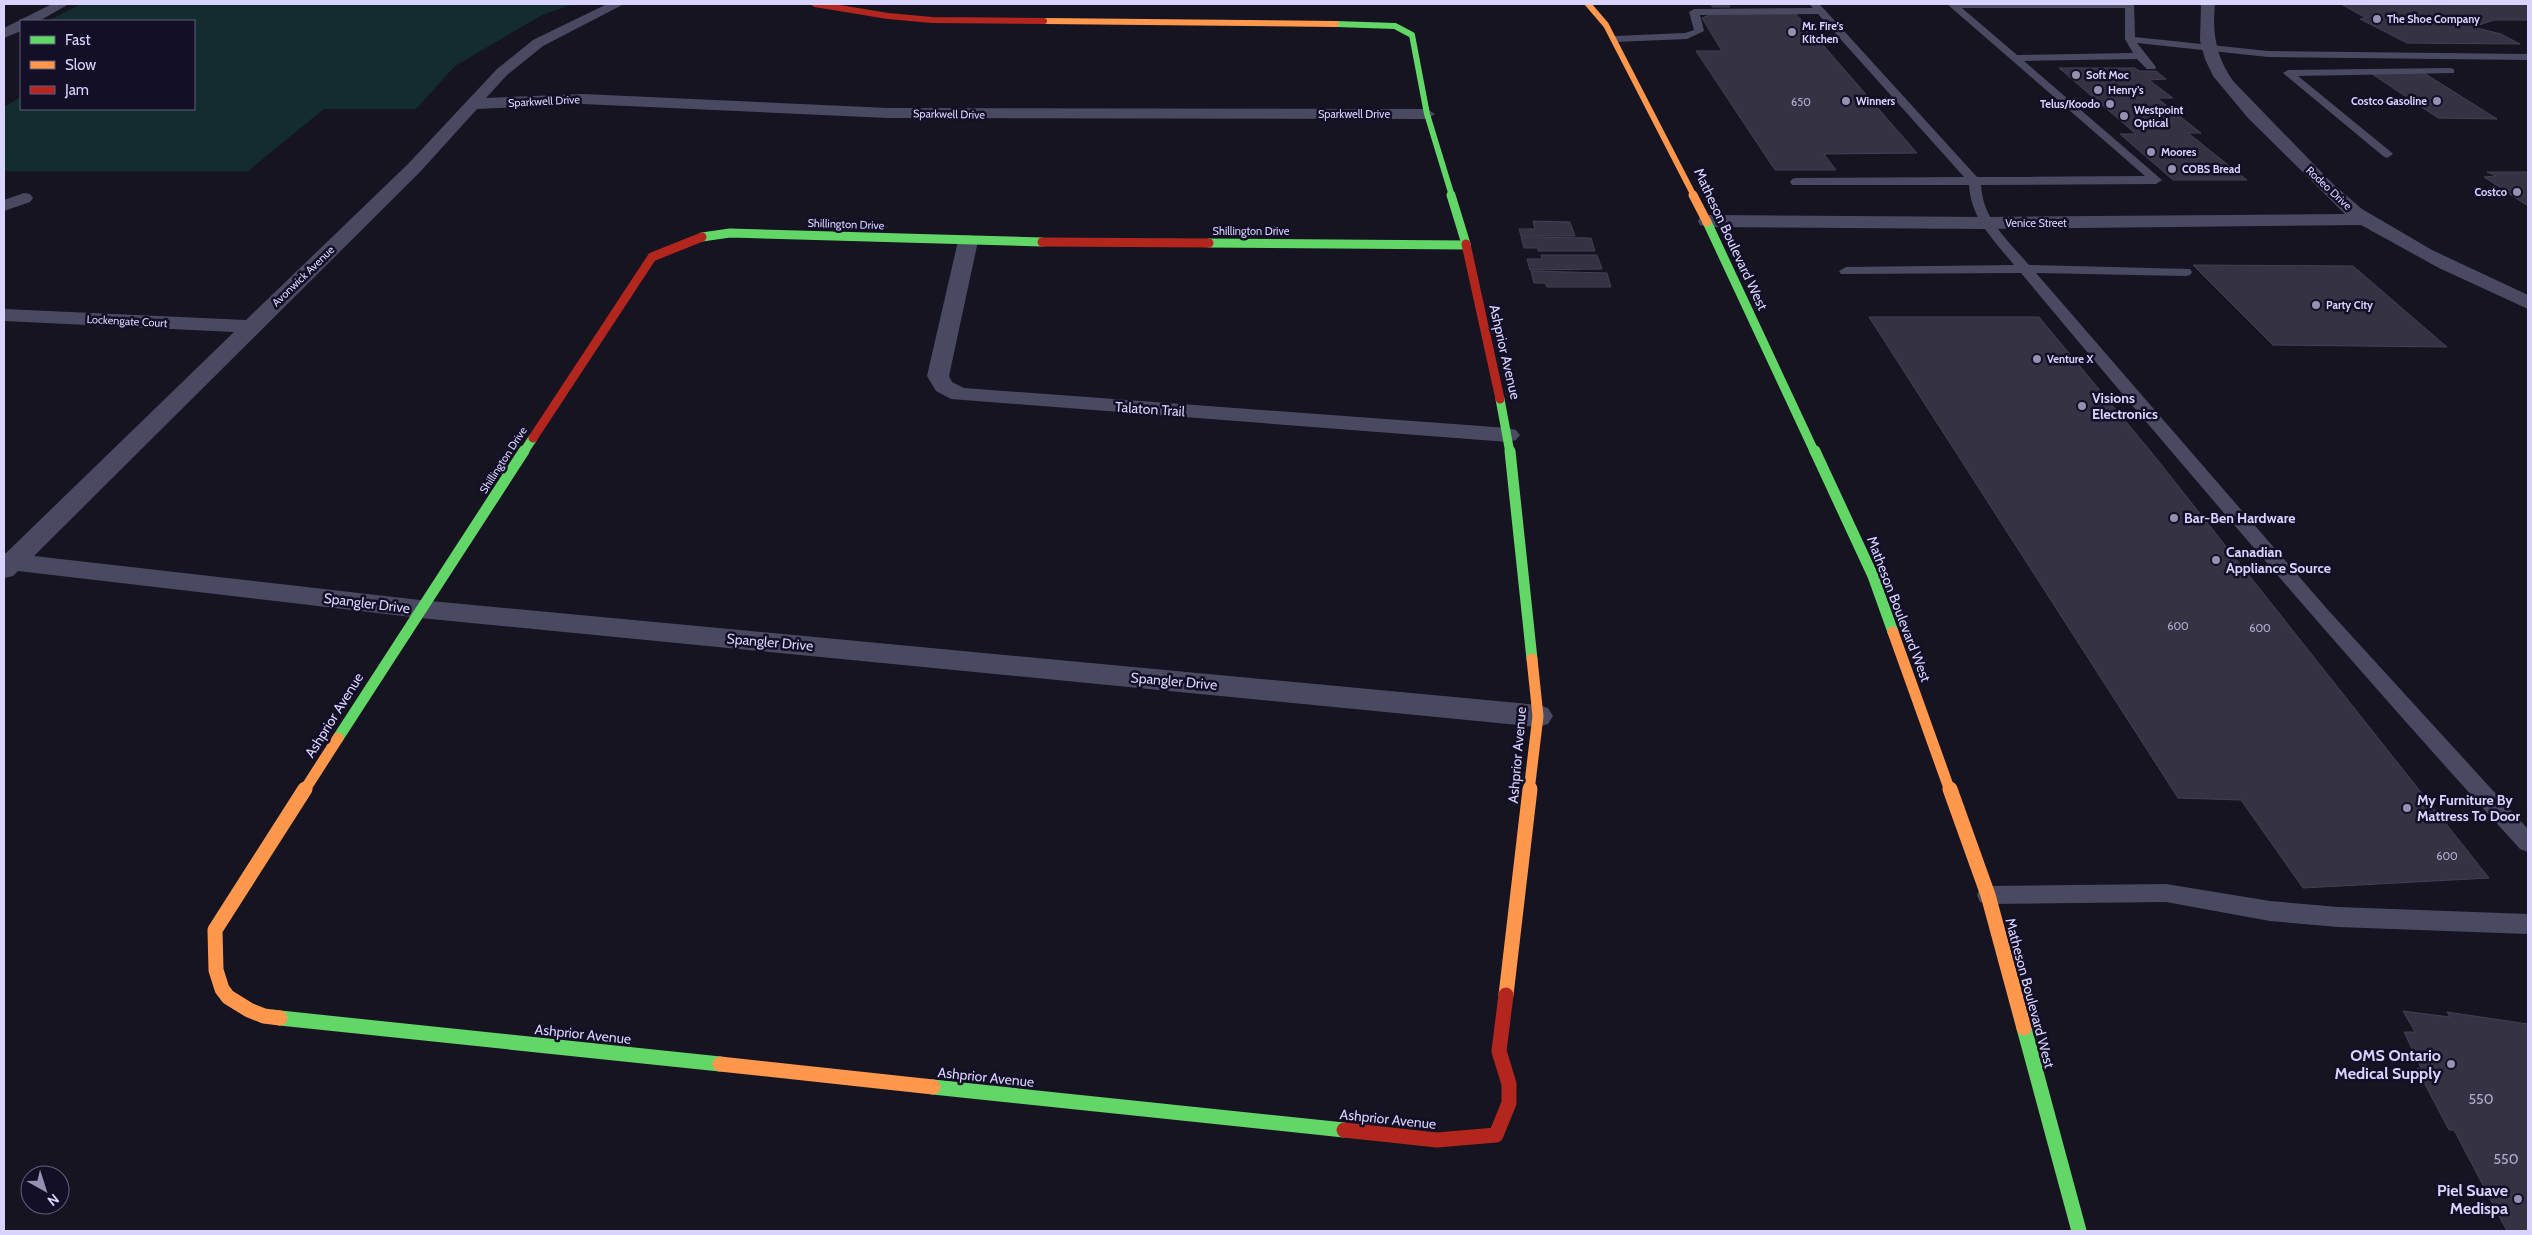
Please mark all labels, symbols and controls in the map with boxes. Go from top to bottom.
place label: The Shoe Company [2387,12,2480,26]
marker: The Shoe Company [2371,13,2383,25]
place label: Mr. Fire’s Kitchen [1802,19,1844,46]
legend [20,20,195,110]
marker: Mr. Fire’s Kitchen [1786,26,1798,38]
text: Fast [65,31,90,49]
text: Slow [65,56,96,74]
place label: Soft Moc [2086,68,2129,82]
marker: Soft Moc [2070,69,2082,81]
text: Jam [64,81,89,99]
place label: Henry's [2108,83,2144,97]
marker: Henry's [2092,84,2104,96]
street label: Sparkwell Drive [508,92,581,110]
place label: Winners [1856,94,1896,108]
place label: Costco Gasoline [2351,94,2427,108]
house number: 650 [1791,95,1811,109]
marker: Winners [1840,95,1852,107]
marker: Costco Gasoline [2431,95,2443,107]
place label: Telus/Koodo [2040,97,2100,111]
marker: Telus/Koodo [2104,98,2116,110]
place label: Westpoint Optical [2134,103,2183,130]
street label: Sparkwell Drive [913,106,986,122]
street label: Sparkwell Drive [1318,107,1390,121]
marker: Westpoint Optical [2118,110,2130,122]
place label: Moores [2161,145,2197,159]
marker: Moores [2145,146,2157,158]
place label: COBS Bread [2182,162,2240,176]
marker: COBS Bread [2166,163,2178,175]
street label: Rodeo Drive [2303,163,2355,213]
street label: Matheson Boulevard West [1690,165,1772,313]
place label: Costco [2474,185,2507,199]
marker: Costco [2511,186,2523,198]
street label: Shillington Drive [807,216,885,232]
street label: Venice Street [2005,216,2067,230]
street label: Shillington Drive [1213,224,1290,238]
street label: Avonwick Avenue [269,242,337,309]
place label: Party City [2326,298,2373,312]
marker: Party City [2310,299,2322,311]
street label: Ashprior Avenue [1485,303,1525,401]
street label: Lockengate Court [86,312,168,330]
place label: Venture X [2047,352,2093,366]
marker: Venture X [2031,353,2043,365]
place label: Visions Electronics [2092,389,2158,423]
street label: Talaton Trail [1114,398,1186,420]
marker: Visions Electronics [2076,400,2088,412]
street label: Shillington Drive [476,424,530,496]
place label: Bar-Ben Hardware [2184,509,2295,527]
marker: Bar-Ben Hardware [2168,512,2180,524]
street label: Matheson Boulevard West [1863,534,1935,685]
place label: Canadian Appliance Source [2226,543,2331,577]
marker: Canadian Appliance Source [2210,554,2222,566]
street label: Spangler Drive [323,589,411,617]
house number: 600 [2167,619,2189,633]
house number: 600 [2249,621,2271,635]
street label: Spangler Drive [726,629,814,655]
street label: Spangler Drive [1130,668,1218,694]
street label: Ashprior Avenue [301,669,367,761]
street label: Ashprior Avenue [1504,706,1530,804]
place label: My Furniture By Mattress To Door [2417,791,2521,825]
marker: My Furniture By Mattress To Door [2401,802,2413,814]
house number: 600 [2436,849,2458,863]
street label: Matheson Boulevard West [2001,916,2059,1070]
street label: Ashprior Avenue [534,1020,632,1048]
place label: OMS Ontario Medical Supply [2335,1046,2441,1083]
marker: OMS Ontario Medical Supply [2445,1058,2457,1070]
street label: Ashprior Avenue [937,1063,1035,1091]
house number: 550 [2469,1090,2494,1108]
street label: Ashprior Avenue [1339,1105,1437,1133]
house number: 550 [2494,1150,2519,1168]
north arrow [20,1165,70,1215]
place label: Piel Suave Medispa [2437,1181,2508,1218]
text: N [44,1190,63,1210]
marker: Piel Suave Medispa [2512,1193,2524,1205]

